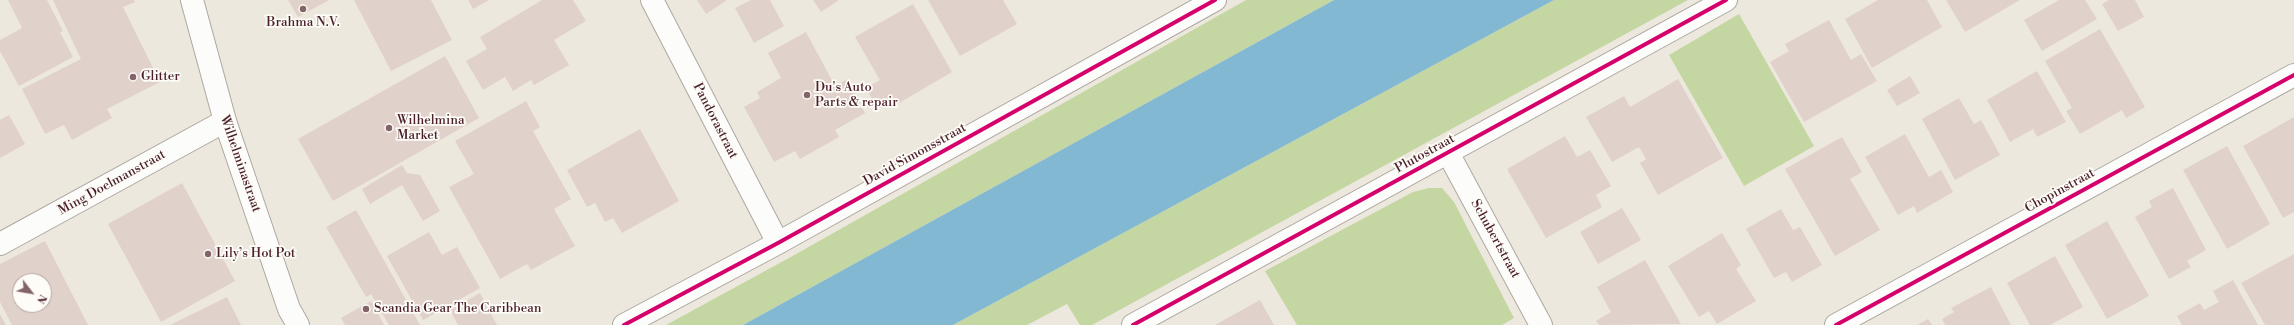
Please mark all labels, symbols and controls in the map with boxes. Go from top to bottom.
marker: Brahma N.V. [298,4,308,14]
place label: Brahma N.V. [266,15,340,31]
place label: Glitter [141,69,180,85]
marker: Glitter [128,72,138,82]
street label: Pandorastraat [689,80,741,162]
place label: Du's Auto Parts & repair [815,80,898,111]
marker: Du's Auto Parts & repair [802,90,812,100]
place label: Wilhelmina Market [397,113,465,144]
street label: Wilhelminastraat [216,114,264,214]
street label: David Simonsstraat [861,120,969,190]
marker: Wilhelmina Market [384,123,394,133]
street label: Plutostraat [1393,131,1457,177]
street label: Ming Doelmanstraat [56,147,168,219]
street label: Chopinstraat [2022,165,2098,217]
street label: Schubertstraat [1467,197,1523,281]
place label: Lily’s Hot Pot [216,246,295,262]
marker: Lily’s Hot Pot [203,249,213,259]
north arrow [12,273,52,313]
text: N [33,291,50,306]
place label: Scandia Gear The Caribbean [374,301,542,317]
marker: Scandia Gear The Caribbean [361,304,371,314]

